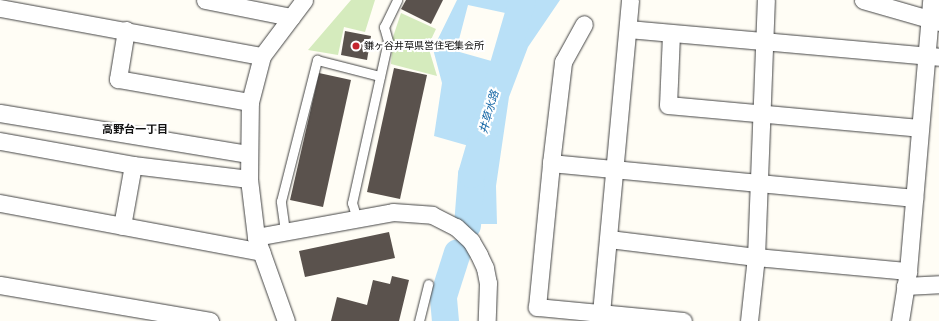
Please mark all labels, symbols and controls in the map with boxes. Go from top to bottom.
place label: 鎌ヶ谷井草県営住宅集会所 [364,40,484,52]
marker: 鎌ヶ谷井草県営住宅集会所 [351,41,361,51]
water label: 井草水路 [477,89,501,135]
district label: 高野台一丁目 [102,122,168,136]

